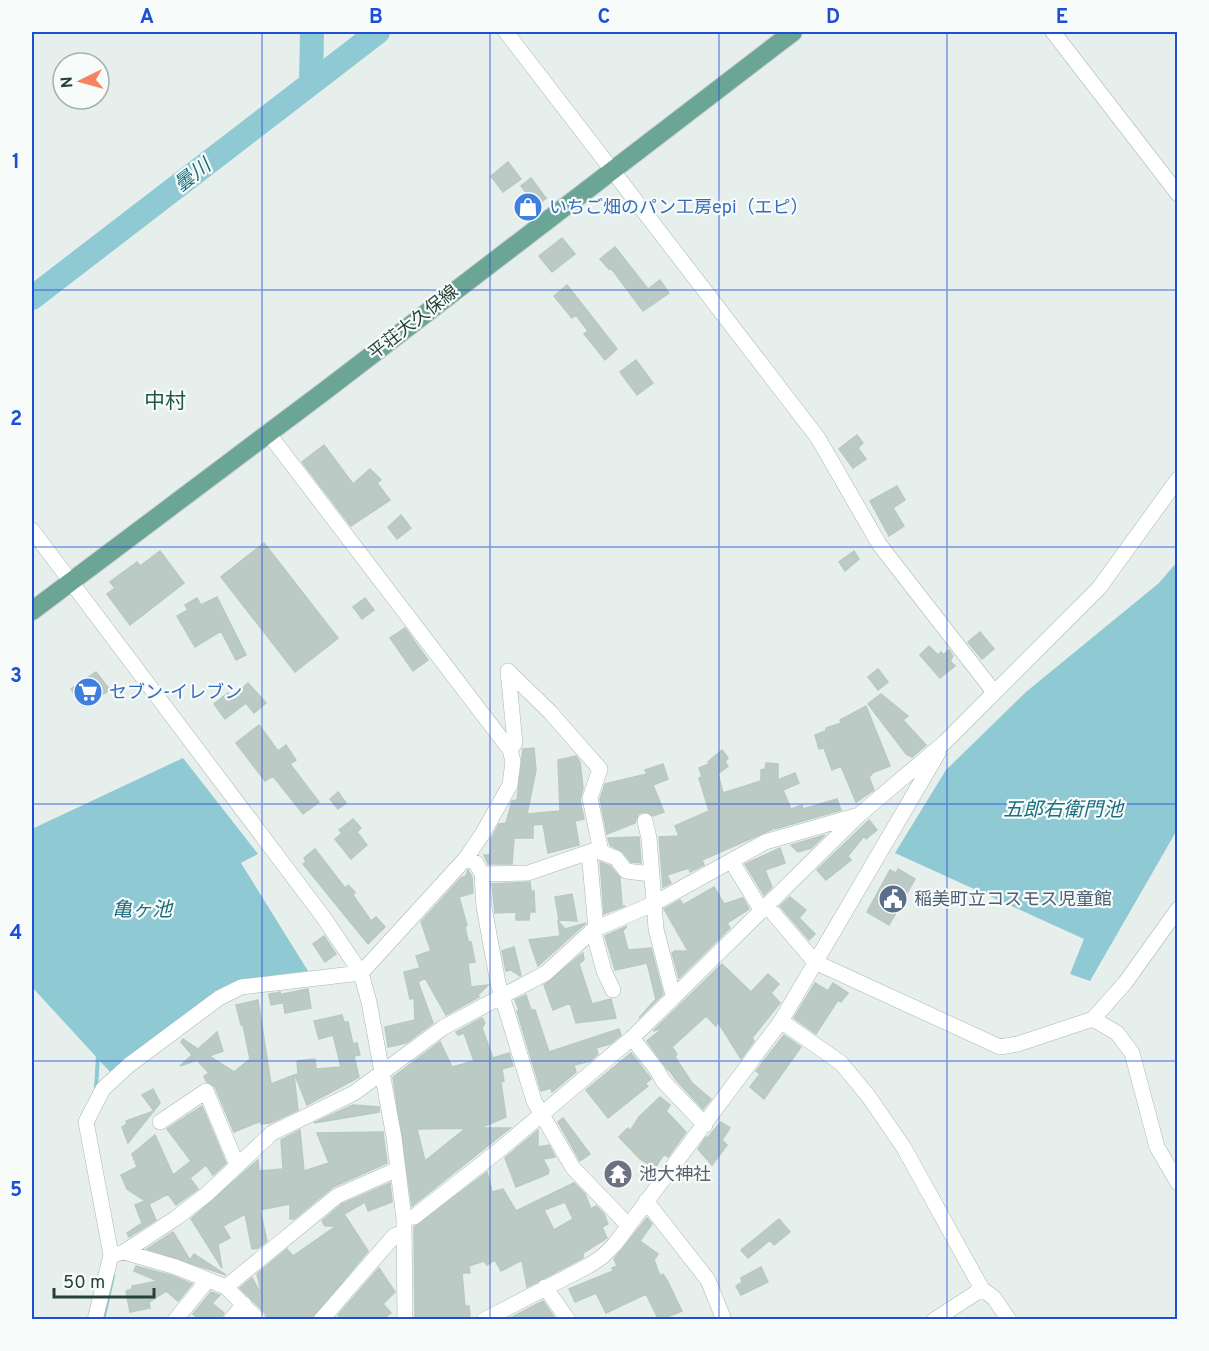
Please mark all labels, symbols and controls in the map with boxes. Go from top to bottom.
text: A [140,5,154,31]
text: B [369,5,383,31]
text: C [598,5,610,31]
text: D [826,5,840,31]
text: E [1056,5,1068,31]
north arrow [51,51,111,111]
text: N [58,76,79,89]
text: 1 [12,150,20,176]
water label: 曇川 [169,153,219,199]
shop icon: いちご畑のパン工房epi（エピ） [512,191,544,223]
place label: いちご畑のパン工房epi（エピ） [549,197,809,220]
street label: 平荘大久保線 [364,281,464,365]
district label: 中村 [144,389,186,416]
text: 2 [10,407,22,433]
text: 3 [10,664,22,690]
supermarket icon: セブン-イレブン [72,676,104,708]
place label: セブン-イレブン [109,682,242,705]
water label: 五郎右衛門池 [1003,798,1125,824]
public building icon: 稲美町立コスモス児童館 [877,883,909,915]
place label: 稲美町立コスモス児童館 [914,889,1112,912]
water label: 亀ヶ池 [112,898,174,924]
text: 4 [10,921,22,947]
temple icon: 池大神社 [602,1158,634,1190]
place label: 池大神社 [639,1164,711,1187]
text: 5 [10,1178,22,1204]
scale bar [54,1261,154,1299]
text: 50 m [63,1272,105,1295]

